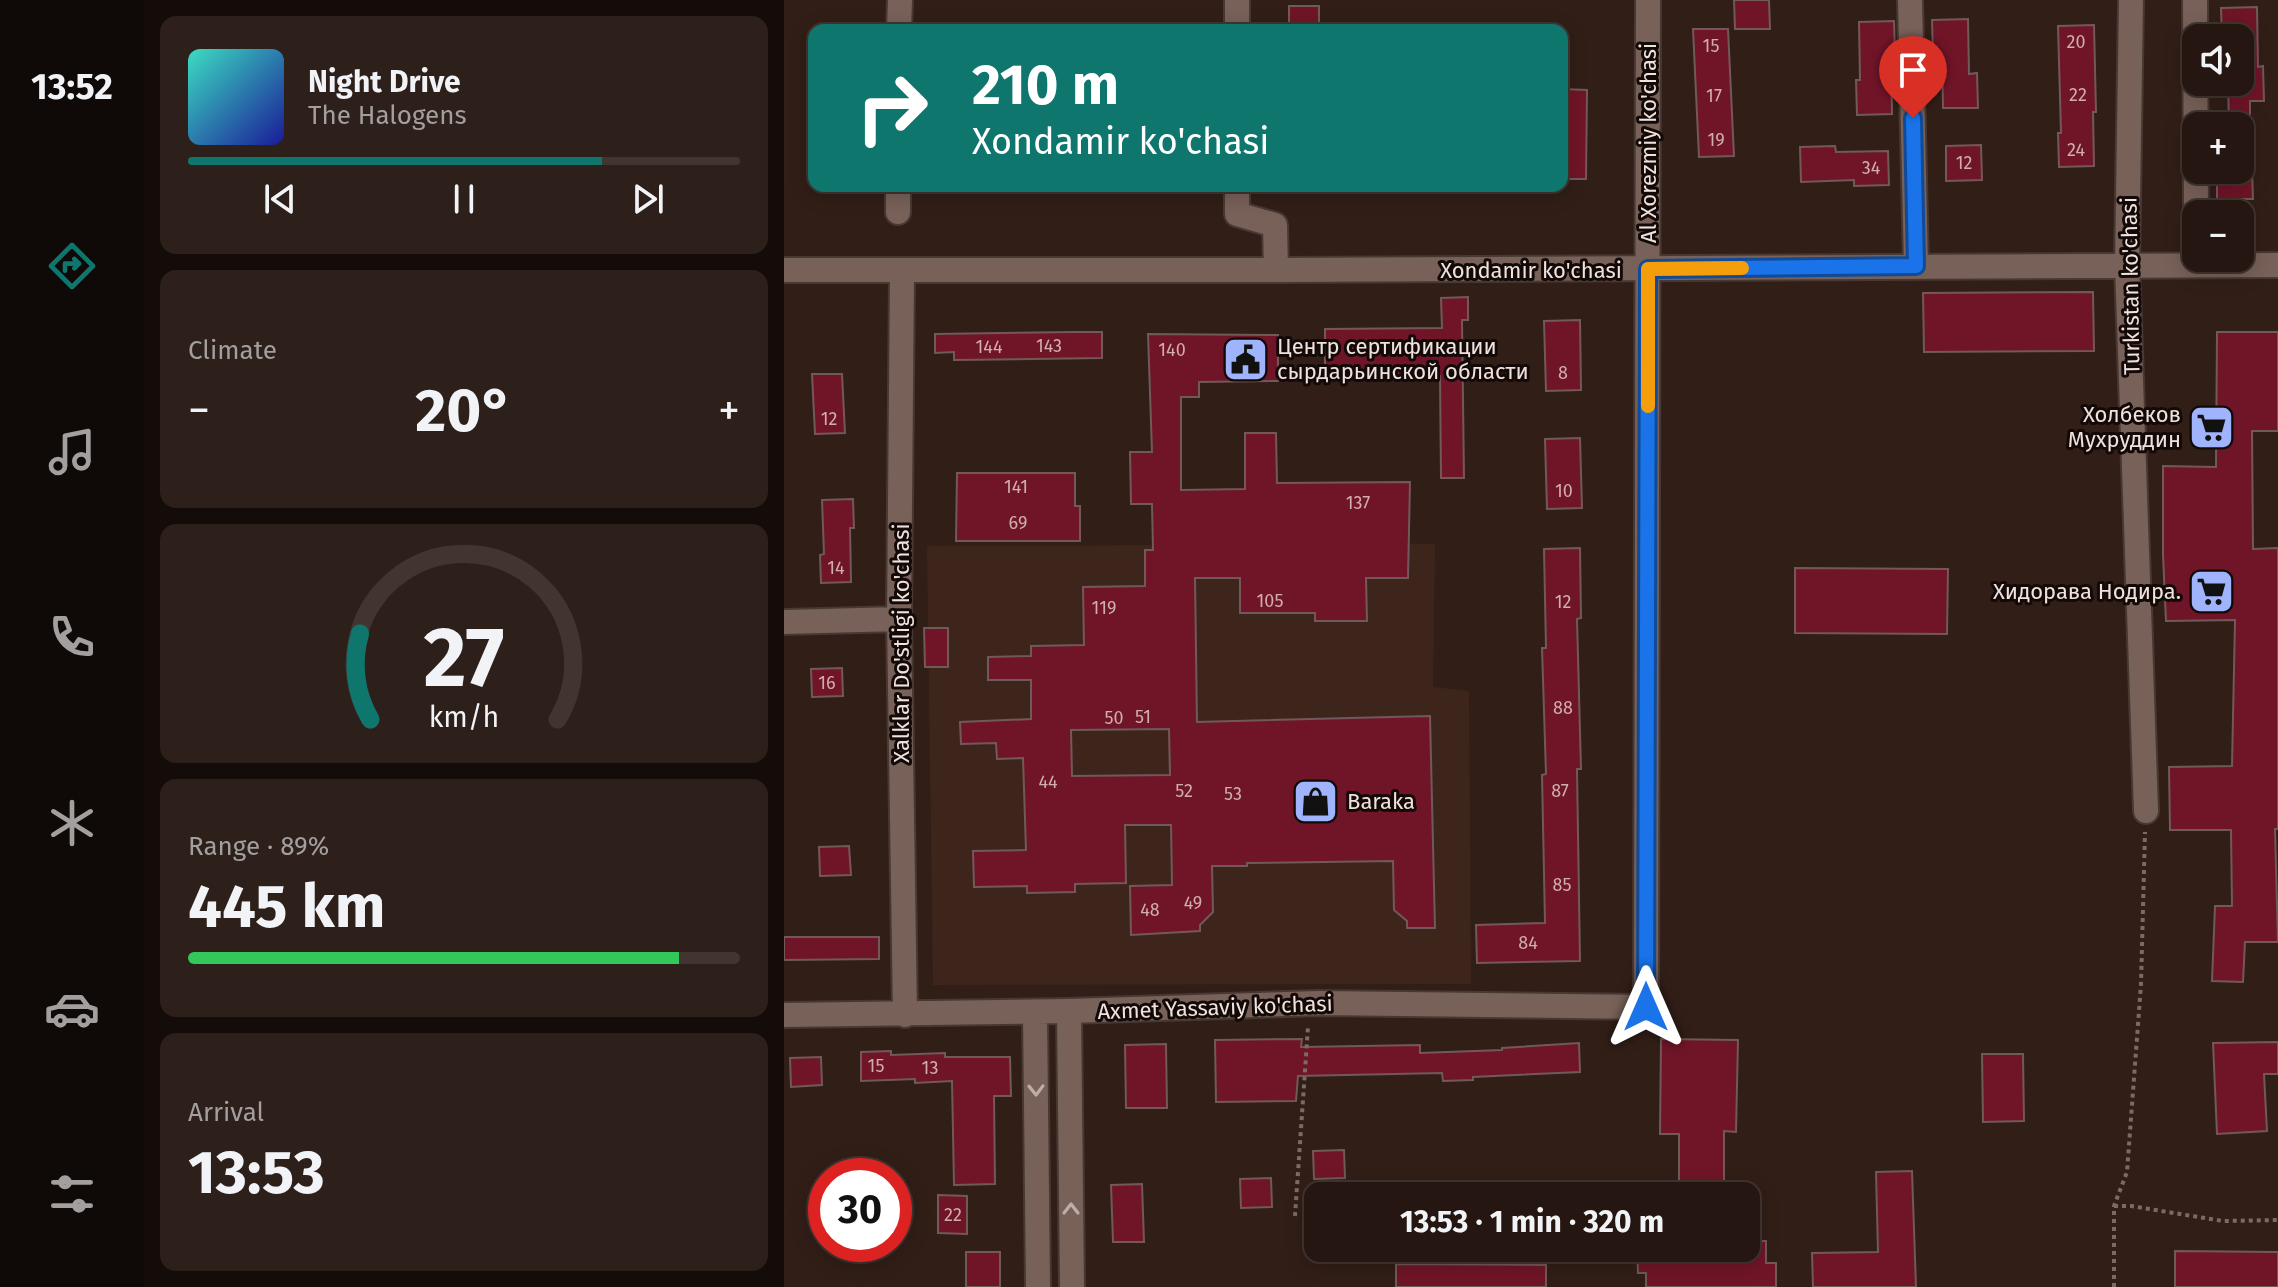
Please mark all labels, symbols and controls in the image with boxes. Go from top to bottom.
map controls [2182,24,2254,272]
button: sound [2182,24,2254,96]
house number: 20 [2067,31,2085,53]
house number: 15 [1703,35,1719,57]
pin [1879,36,1947,118]
street label: Al Xorezmiy ko'chasi [1635,43,1662,243]
icon: arrive [1891,48,1935,92]
text: 210 m [972,52,1119,119]
icon: right [840,56,944,160]
text: Night Drive [308,64,461,100]
text: 13:52 [31,65,113,109]
house number: 22 [2069,84,2087,106]
house number: 17 [1706,85,1722,107]
text: The Halogens [308,100,467,131]
button: + [2182,112,2254,184]
text: Xondamir ko'chasi [972,120,1269,164]
house number: 19 [1707,129,1725,151]
house number: 24 [2067,139,2085,161]
house number: 12 [1956,152,1972,174]
house number: 34 [1862,157,1881,179]
icon: previous [258,177,302,221]
icon: pause [442,177,486,221]
icon: next [626,177,670,221]
street label: Turkistan ko'chasi [2115,197,2146,375]
button: − [2182,200,2254,272]
icon: directions [44,238,100,294]
street label: Xondamir ko'chasi [1440,257,1622,284]
place label: Центр сертификации сырдарьинской области [1277,333,1529,385]
text: Climate [188,335,277,366]
house number: 143 [1036,335,1062,357]
public building icon: Центр сертификации сырдарьинской области [1222,335,1270,383]
house number: 144 [976,336,1003,358]
house number: 140 [1158,339,1186,361]
house number: 8 [1558,362,1568,384]
text: 20° [415,375,513,447]
text: − [188,384,210,437]
text: + [718,384,740,437]
place label: Холбеков Мухруддин [2068,401,2181,453]
supermarket icon: Холбеков Мухруддин [2188,403,2236,451]
house number: 12 [821,408,837,430]
icon: music [44,424,100,480]
house number: 141 [1004,476,1028,498]
house number: 10 [1555,480,1573,502]
house number: 137 [1346,492,1370,514]
house number: 69 [1009,512,1027,534]
street label: Xalklar Do'stligi ko'chasi [888,523,915,763]
house number: 14 [827,557,845,579]
supermarket icon: Хидорава Нодира. [2188,567,2236,615]
place label: Хидорава Нодира. [1993,578,2181,605]
house number: 105 [1257,590,1283,612]
house number: 12 [1555,591,1571,613]
house number: 119 [1092,597,1116,619]
text: 27 [423,607,505,707]
icon: phone [44,609,100,665]
house number: 16 [818,672,836,694]
house number: 88 [1553,697,1573,719]
text: km/h [429,700,499,735]
house number: 51 [1135,706,1151,728]
house number: 50 [1104,707,1124,729]
house number: 44 [1038,771,1058,793]
shop icon: Baraka [1292,777,1340,825]
house number: 52 [1175,780,1193,802]
house number: 87 [1551,780,1569,802]
house number: 53 [1224,783,1242,805]
place label: Baraka [1347,788,1415,815]
icon: climate [44,795,100,851]
text: Range · 89% [188,831,329,862]
text: 445 km [188,871,385,943]
house number: 85 [1553,874,1571,896]
house number: 49 [1184,892,1202,914]
house number: 48 [1140,899,1160,921]
house number: 84 [1518,932,1538,954]
position arrow [1604,965,1688,1049]
icon: car [44,981,100,1037]
street label: Axmet Yassaviy ko'chasi [1097,990,1333,1025]
house number: 15 [868,1055,884,1077]
house number: 13 [922,1057,938,1079]
one-way arrow [1027,1084,1045,1097]
text: Arrival [188,1097,264,1128]
text: 13:53 [188,1137,325,1209]
speed limit sign: 30 [808,1158,912,1262]
icon: filters [44,1166,100,1222]
one-way arrow [1062,1202,1080,1215]
house number: 22 [944,1204,962,1226]
text: 13:53 · 1 min · 320 m [1400,1204,1664,1240]

